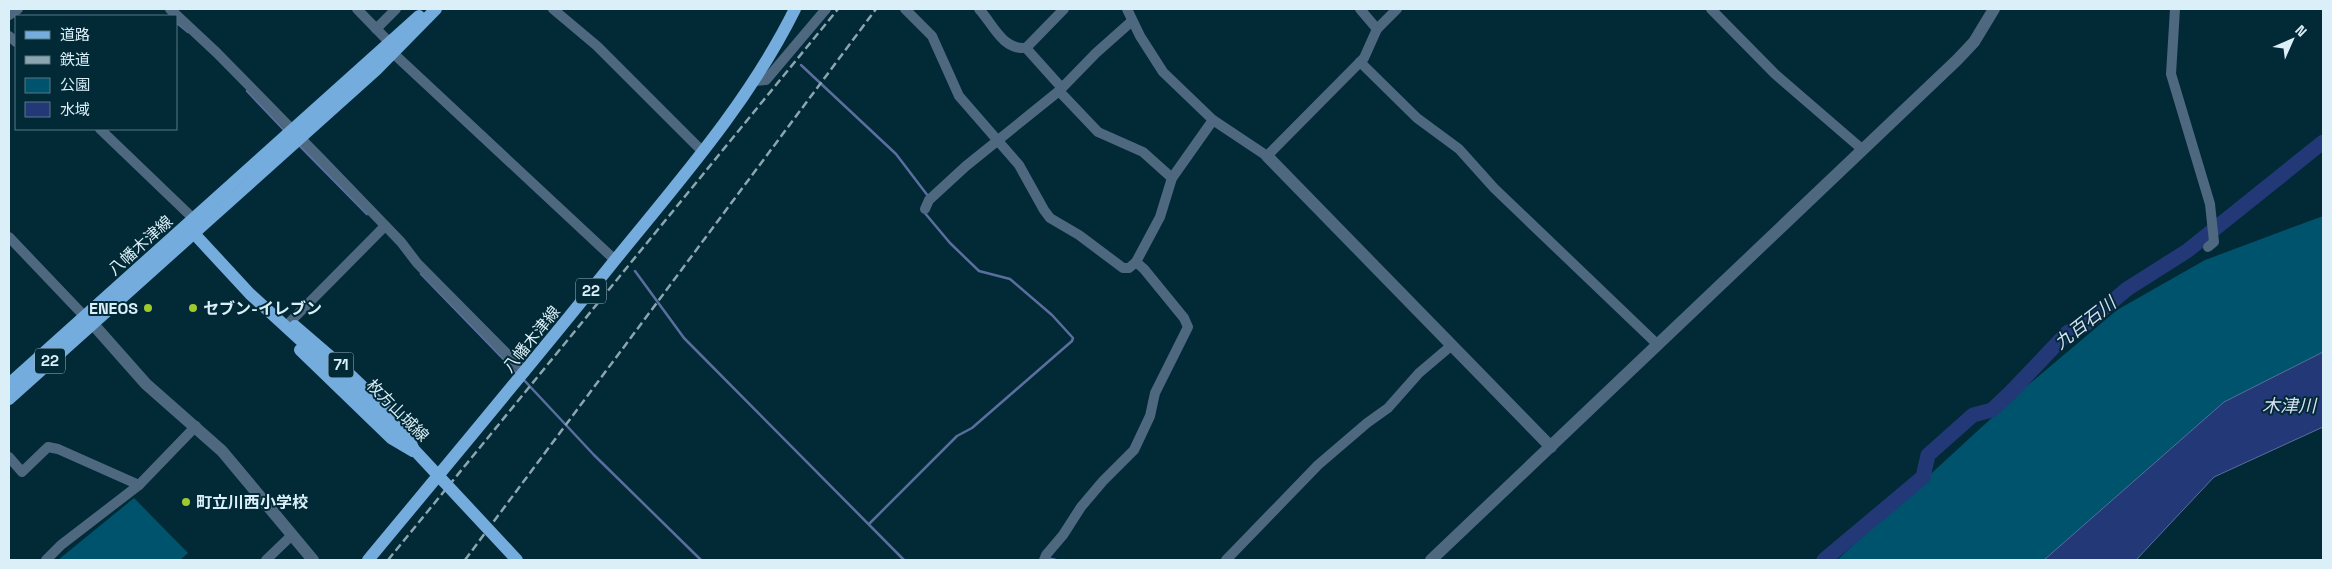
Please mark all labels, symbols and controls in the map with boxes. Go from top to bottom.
legend [15,15,178,130]
north arrow [2267,15,2317,65]
text: N [2292,21,2311,40]
text: 道路 [60,25,90,44]
text: 鉄道 [60,50,90,69]
text: 公園 [60,75,90,94]
text: 水域 [60,100,90,119]
street label: 八幡木津線 [104,211,177,280]
road number: 22 [576,278,606,304]
water label: 九百石川 [2049,290,2122,354]
place label: ENEOS [89,298,138,319]
place label: セブン-イレブン [203,298,322,319]
marker: ENEOS [142,302,154,314]
marker: セブン-イレブン [187,302,199,314]
street label: 八幡木津線 [498,302,565,377]
road number: 22 [35,348,65,374]
road number: 71 [328,352,354,378]
street label: 枚方山城線 [362,375,433,446]
water label: 木津川 [2262,394,2318,417]
place label: 町立川西小学校 [196,492,308,513]
marker: 町立川西小学校 [180,496,192,508]

